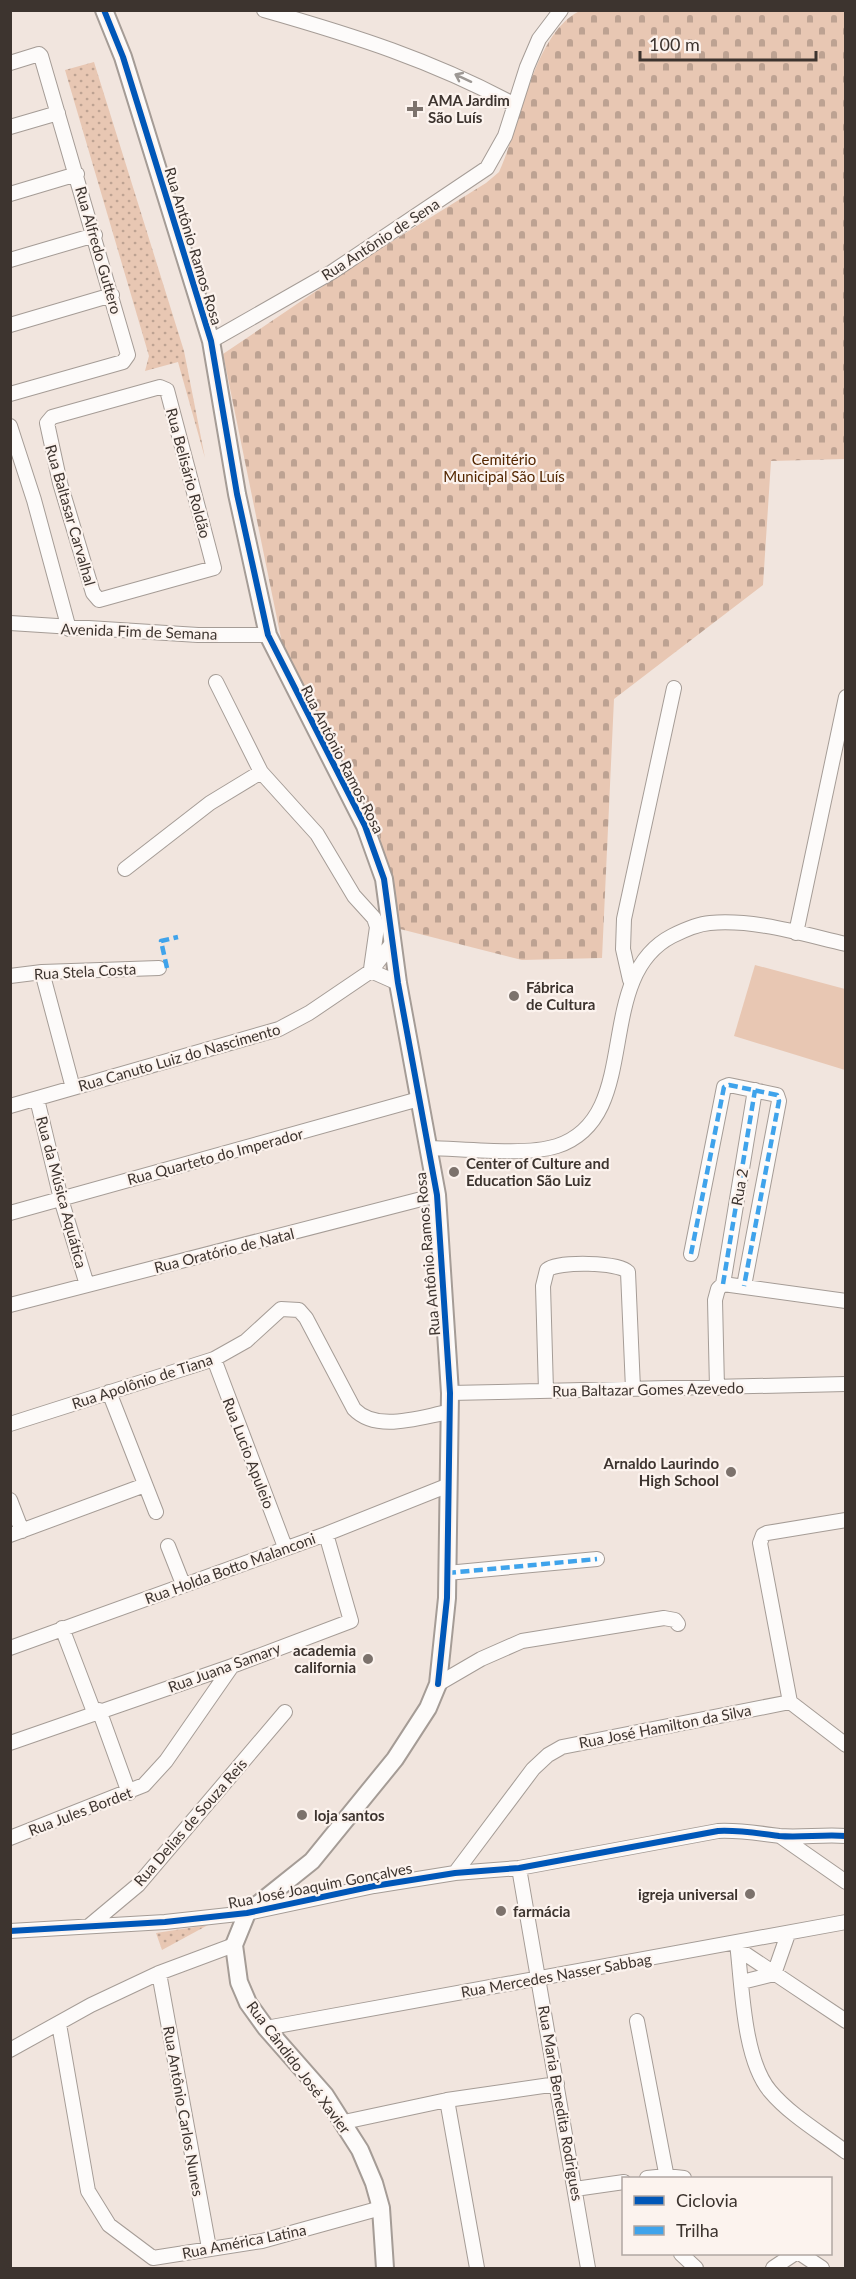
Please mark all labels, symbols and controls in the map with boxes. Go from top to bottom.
scale bar [640,24,816,62]
text: 100 m [649,33,700,55]
one-way arrow [454,71,472,83]
place label: AMA Jardim São Luís [427,91,510,126]
marker: AMA Jardim São Luís [406,100,424,118]
street label: Rua Antônio Ramos Rosa [161,165,227,327]
street label: Rua Alfredo Guttero [72,184,126,316]
street label: Rua Antônio de Sena [318,194,442,284]
street label: Rua Belisário Roldão [163,406,215,540]
street label: Rua Baltasar Carvalhal [42,442,100,588]
park label: Cemitério Municipal São Luís [443,450,565,485]
street label: Avenida Fim de Semana [60,619,218,643]
street label: Rua Antônio Ramos Rosa [298,682,388,836]
street label: Rua Stela Costa [33,959,137,983]
place label: Fábrica de Cultura [526,978,595,1013]
marker: Fábrica de Cultura [507,989,521,1003]
street label: Rua Canuto Luiz do Nascimento [76,1019,282,1095]
street label: Rua da Música Aquática [33,1114,91,1270]
street label: Rua Quarteto do Imperador [125,1124,305,1188]
place label: Center of Culture and Education São Luiz [466,1154,609,1189]
marker: Center of Culture and Education São Luiz [447,1165,461,1179]
street label: Rua 2 [727,1167,751,1207]
street label: Rua Antônio Ramos Rosa [411,1171,443,1337]
street label: Rua Oratório de Natal [152,1224,296,1276]
street label: Rua Apolônio de Tiana [69,1350,215,1412]
street label: Rua Baltazar Gomes Azevedo [552,1378,744,1400]
street label: Rua Lucio Apuleio [220,1395,278,1511]
place label: Arnaldo Laurindo High School [603,1454,719,1489]
marker: Arnaldo Laurindo High School [724,1465,738,1479]
street label: Rua Holda Botto Malanconi [142,1529,318,1607]
street label: Rua Juana Samary [165,1638,283,1696]
place label: academia california [293,1641,356,1676]
marker: academia california [361,1652,375,1666]
street label: Rua José Hamilton da Silva [577,1700,753,1752]
street label: Rua Delias de Souza Reis [130,1755,250,1889]
street label: Rua Jules Bordet [26,1783,135,1839]
place label: loja santos [314,1806,385,1824]
marker: loja santos [295,1808,309,1822]
street label: Rua José Joaquim Gonçalves [226,1858,414,1912]
place label: igreja universal [638,1885,738,1903]
marker: igreja universal [743,1887,757,1901]
place label: farmácia [513,1902,570,1920]
marker: farmácia [494,1904,508,1918]
street label: Rua Mercedes Nasser Sabbag [459,1949,653,2001]
street label: Rua Cândido José Xavier [243,1997,355,2137]
street label: Rua Maria Benedita Rodrigues [535,2004,587,2202]
street label: Rua Antônio Carlos Nunes [160,2024,208,2198]
legend [622,2177,832,2255]
text: Ciclovia [676,2189,738,2211]
text: Trilha [676,2219,719,2241]
street label: Rua América Latina [180,2220,308,2262]

